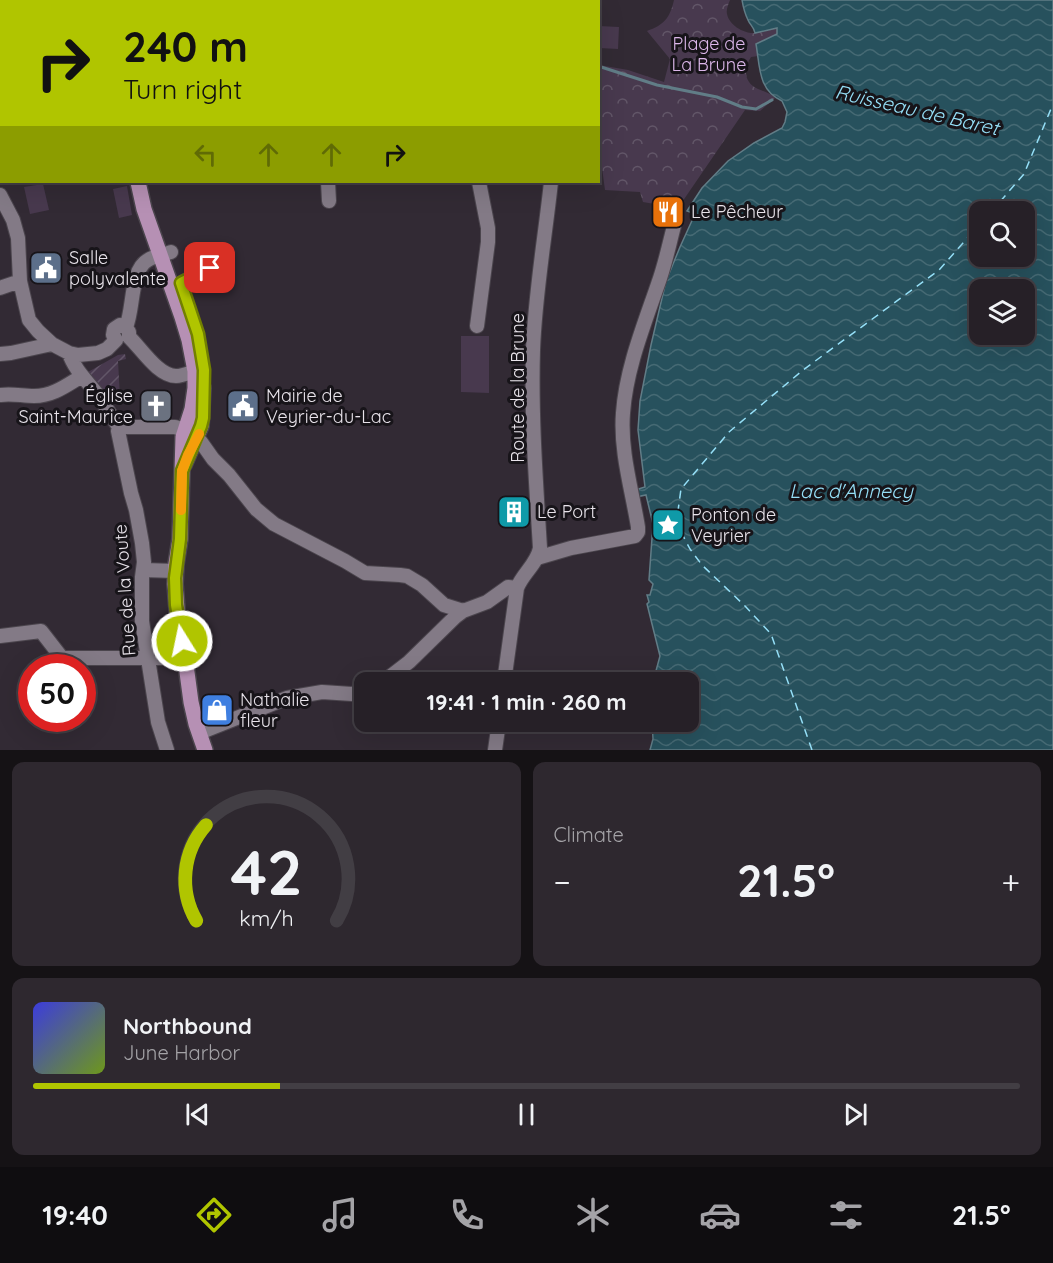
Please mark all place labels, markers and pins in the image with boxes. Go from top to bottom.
restaurant icon: Le Pêcheur [650,194,686,230]
place label: Le Pêcheur [691,200,783,223]
pin [184,242,235,293]
place label: Salle polyvalente [69,246,166,290]
public building icon: Salle polyvalente [28,250,64,286]
place label: Église Saint-Maurice [18,384,133,428]
place label: Mairie de Veyrier-du-Lac [266,384,391,428]
church icon: Église Saint-Maurice [138,388,174,424]
public building icon: Mairie de Veyrier-du-Lac [225,388,261,424]
building icon: Le Port [496,494,532,530]
place label: Le Port [537,500,596,523]
place label: Ponton de Veyrier [691,503,776,547]
place icon: Ponton de Veyrier [650,507,686,543]
place label: Nathalie fleur [240,688,309,732]
shop icon: Nathalie fleur [199,692,235,728]

